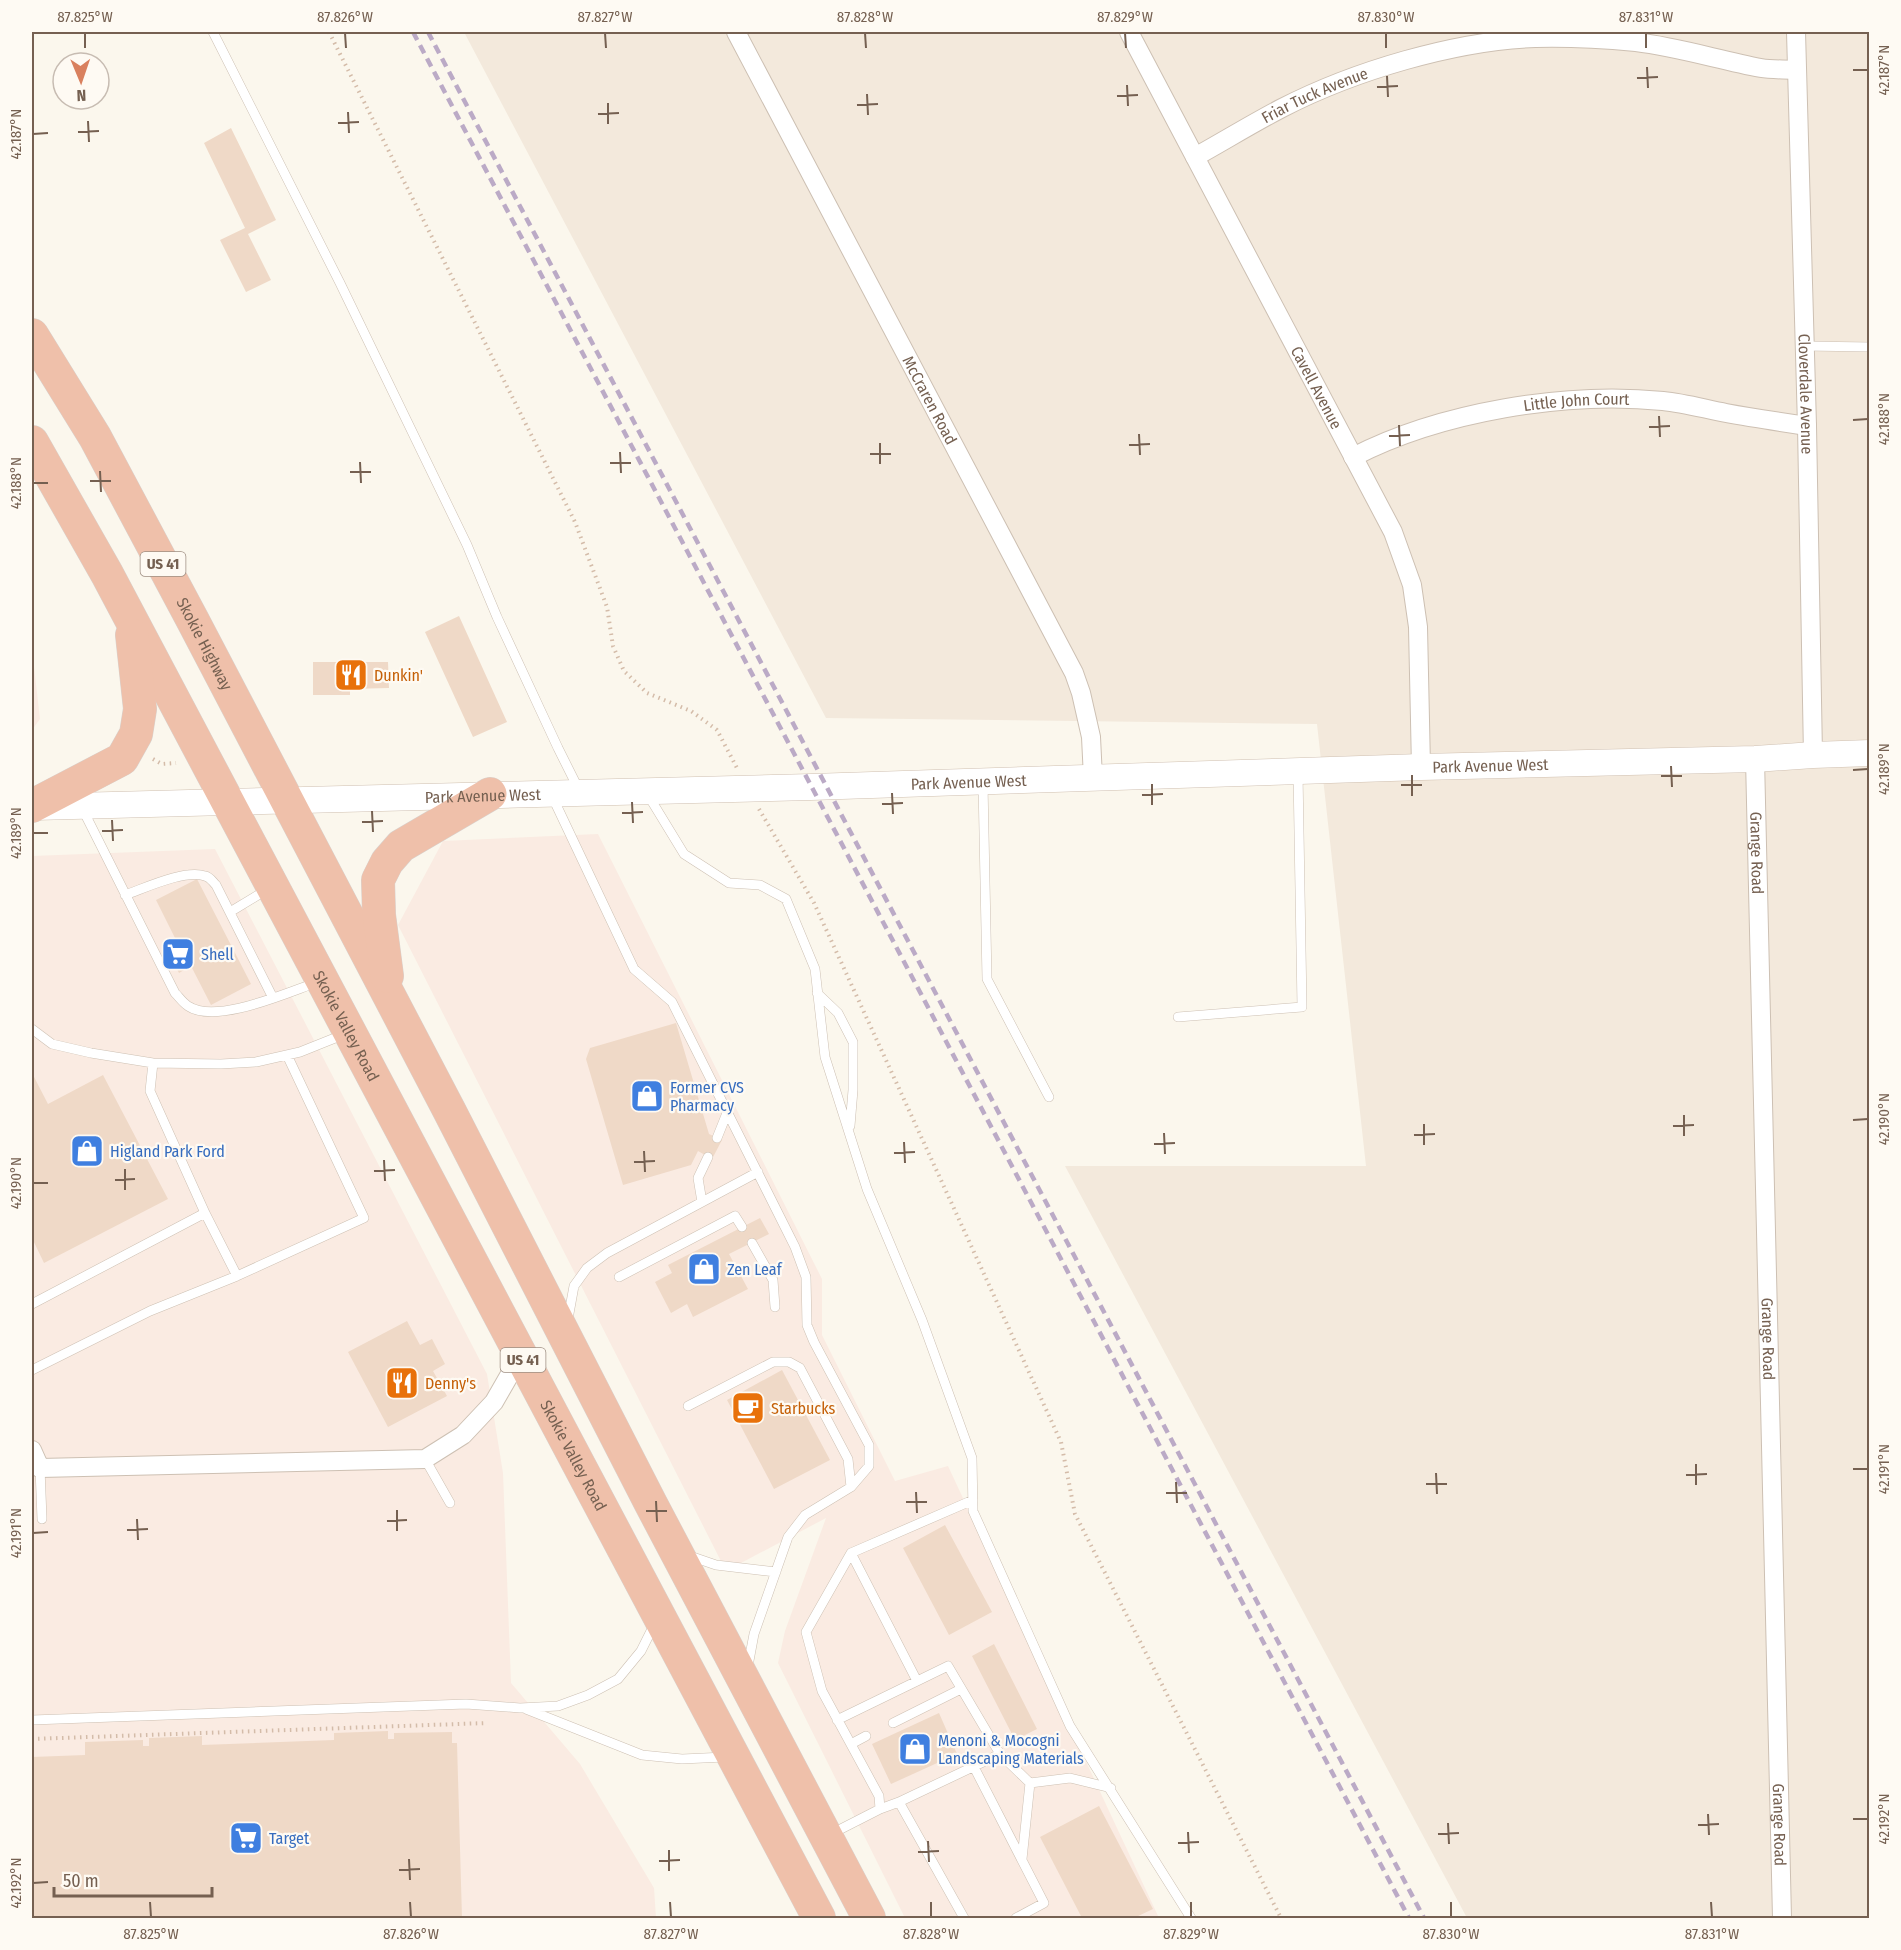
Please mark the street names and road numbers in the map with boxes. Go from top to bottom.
street label: Friar Tuck Avenue [1258,63,1370,127]
street label: Cloverdale Avenue [1795,333,1817,455]
street label: Cavell Avenue [1287,343,1346,432]
street label: McCraren Road [899,352,961,448]
street label: Little John Court [1522,389,1630,415]
road number: US 41 [140,552,186,576]
street label: Skokie Highway [173,594,237,694]
street label: Park Avenue West [1432,754,1549,776]
street label: Park Avenue West [910,770,1028,793]
street label: Park Avenue West [425,784,542,806]
street label: Grange Road [1747,811,1768,895]
street label: Skokie Valley Road [309,967,383,1084]
street label: Grange Road [1758,1297,1779,1380]
road number: US 41 [500,1348,546,1372]
street label: Skokie Valley Road [537,1397,611,1514]
street label: Grange Road [1769,1783,1790,1866]

